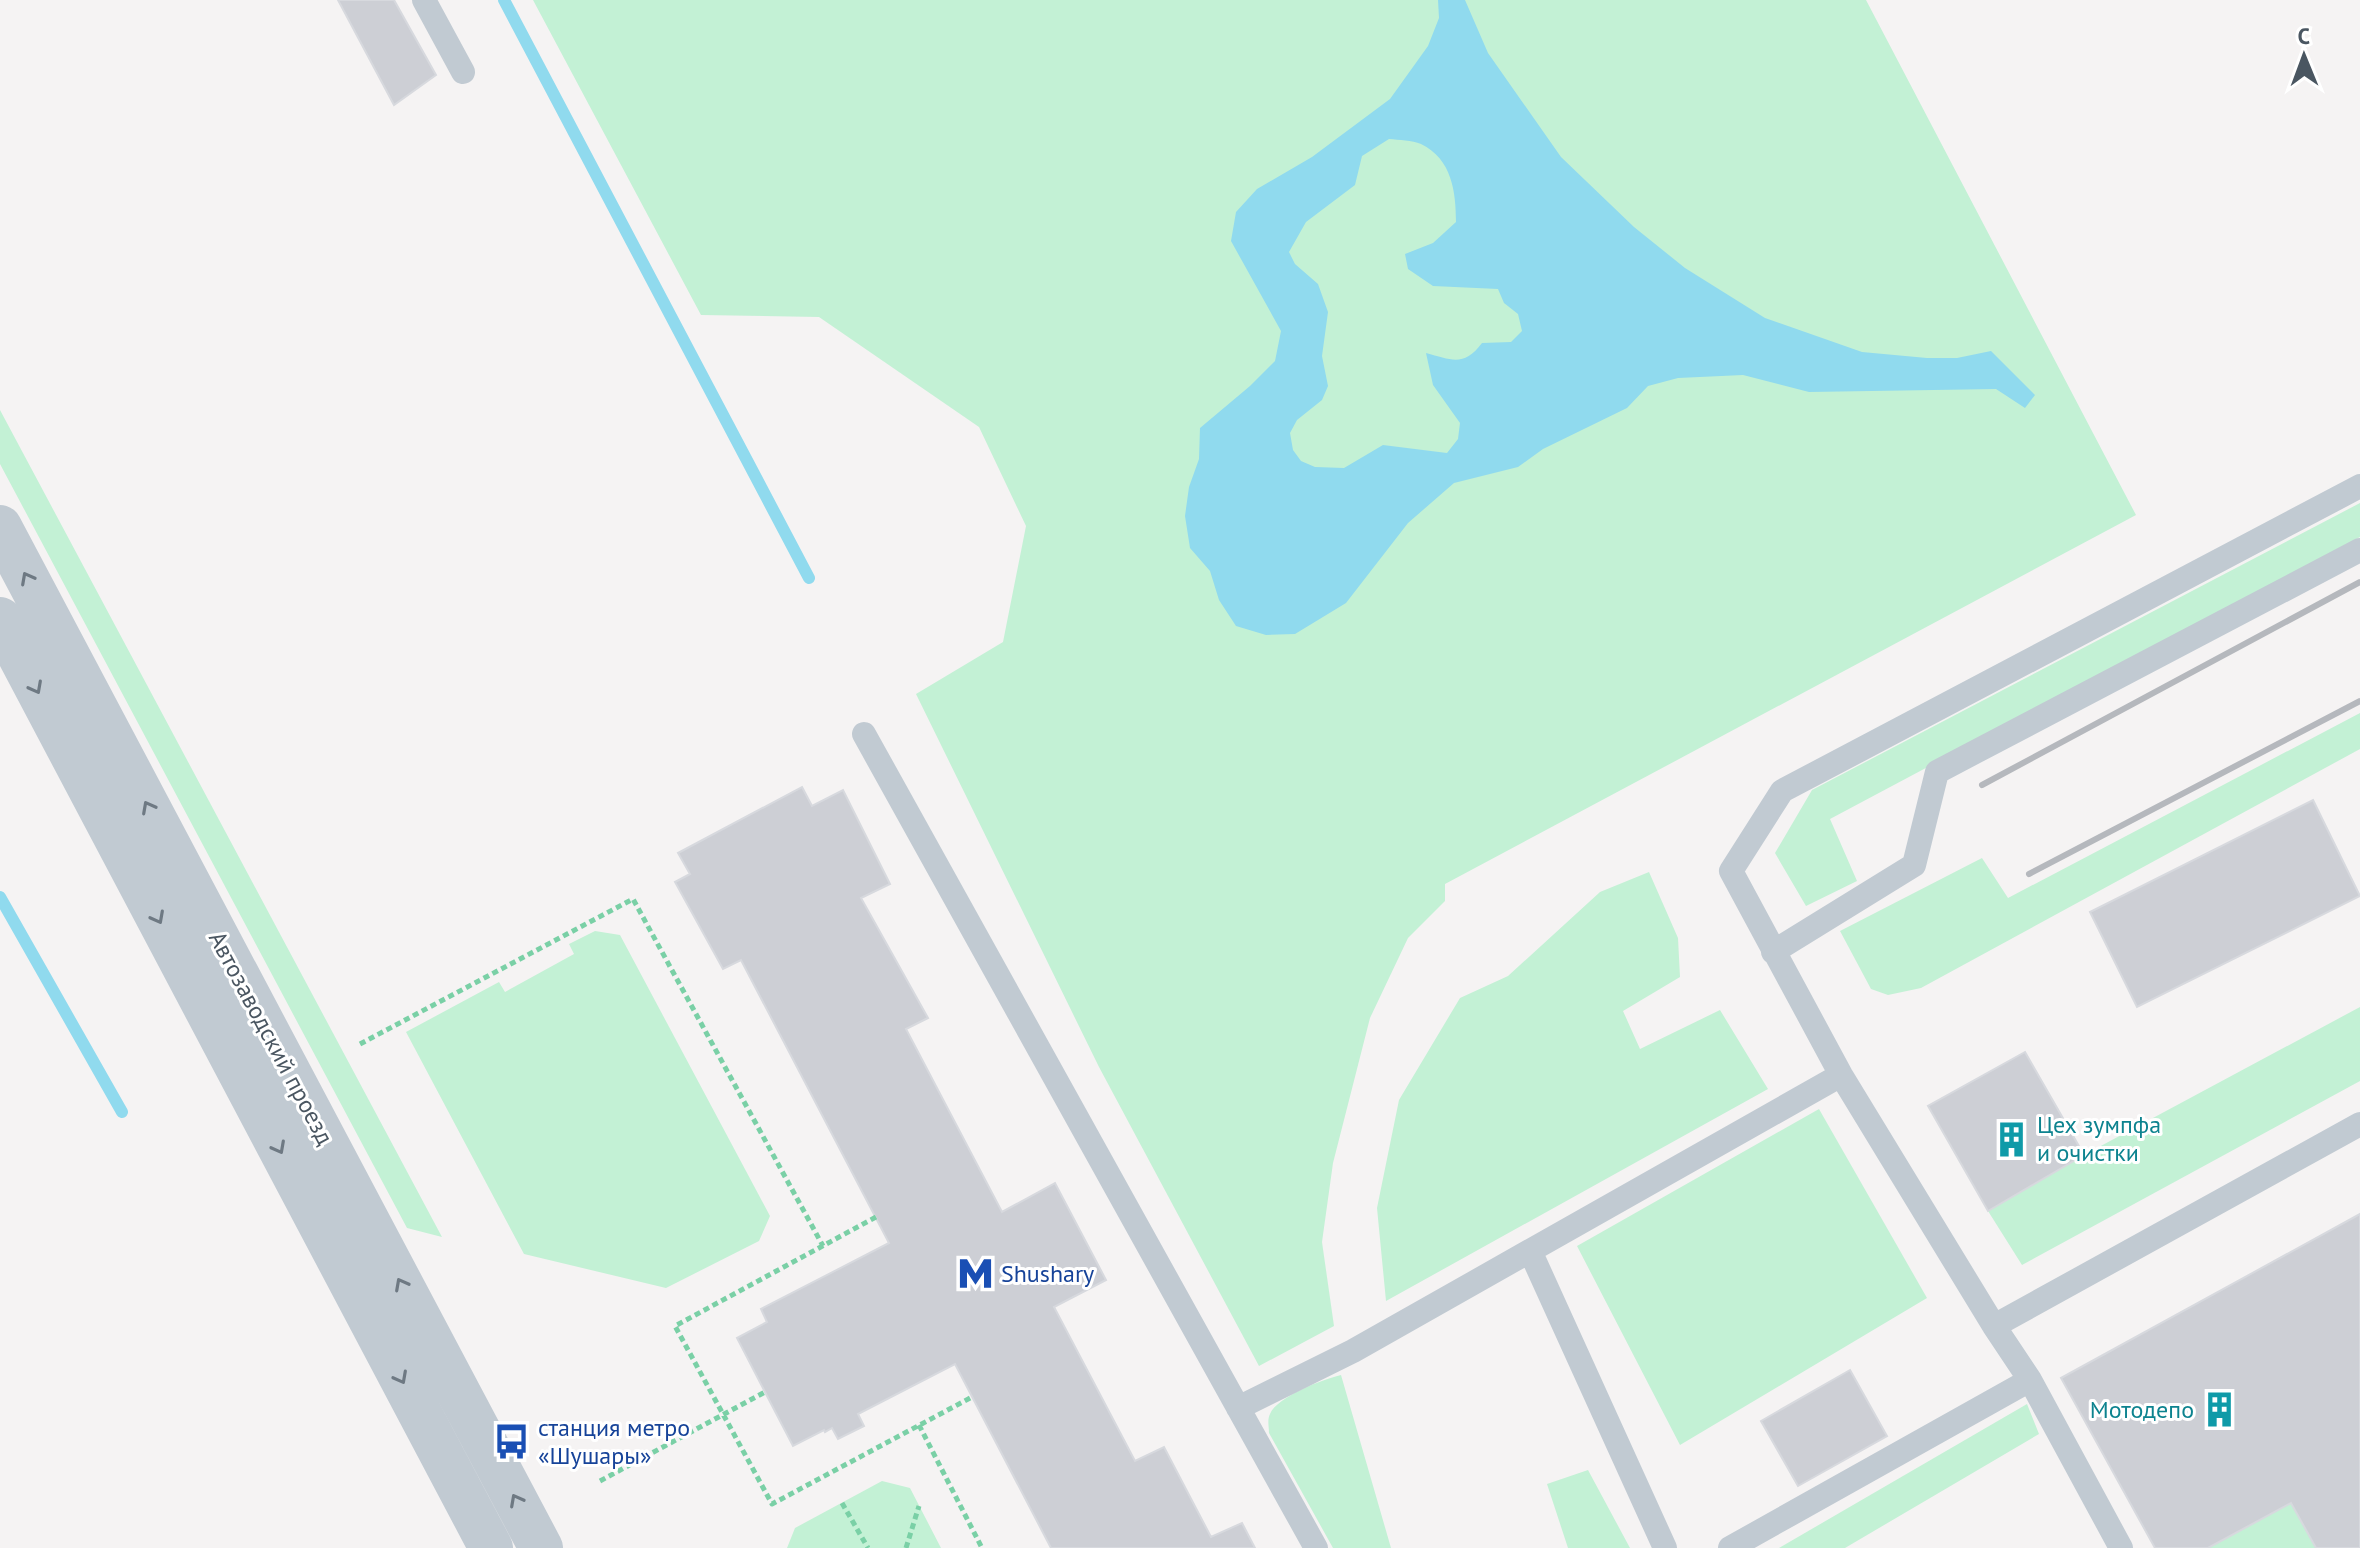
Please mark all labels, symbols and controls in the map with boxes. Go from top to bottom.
north arrow [2264,16,2344,96]
text: С [2297,22,2310,50]
one-way arrow [21,571,36,586]
one-way arrow [27,680,42,695]
one-way arrow [143,801,158,816]
one-way arrow [148,910,164,924]
street label: Автозаводский проезд [202,926,341,1150]
place label: Цех зумпфа и очистки [2037,1109,2161,1168]
building icon: Цех зумпфа и очистки [1992,1120,2030,1158]
one-way arrow [270,1140,285,1155]
metro station icon: Shushary [956,1255,994,1293]
place label: Shushary [1001,1258,1094,1289]
one-way arrow [396,1278,411,1293]
one-way arrow [391,1369,407,1384]
building icon: Мотодепо [2201,1391,2239,1429]
place label: Мотодепо [2090,1394,2194,1425]
place label: станция метро «Шушары» [538,1412,690,1471]
bus stop icon: станция метро «Шушары» [493,1423,531,1461]
one-way arrow [510,1494,525,1508]

